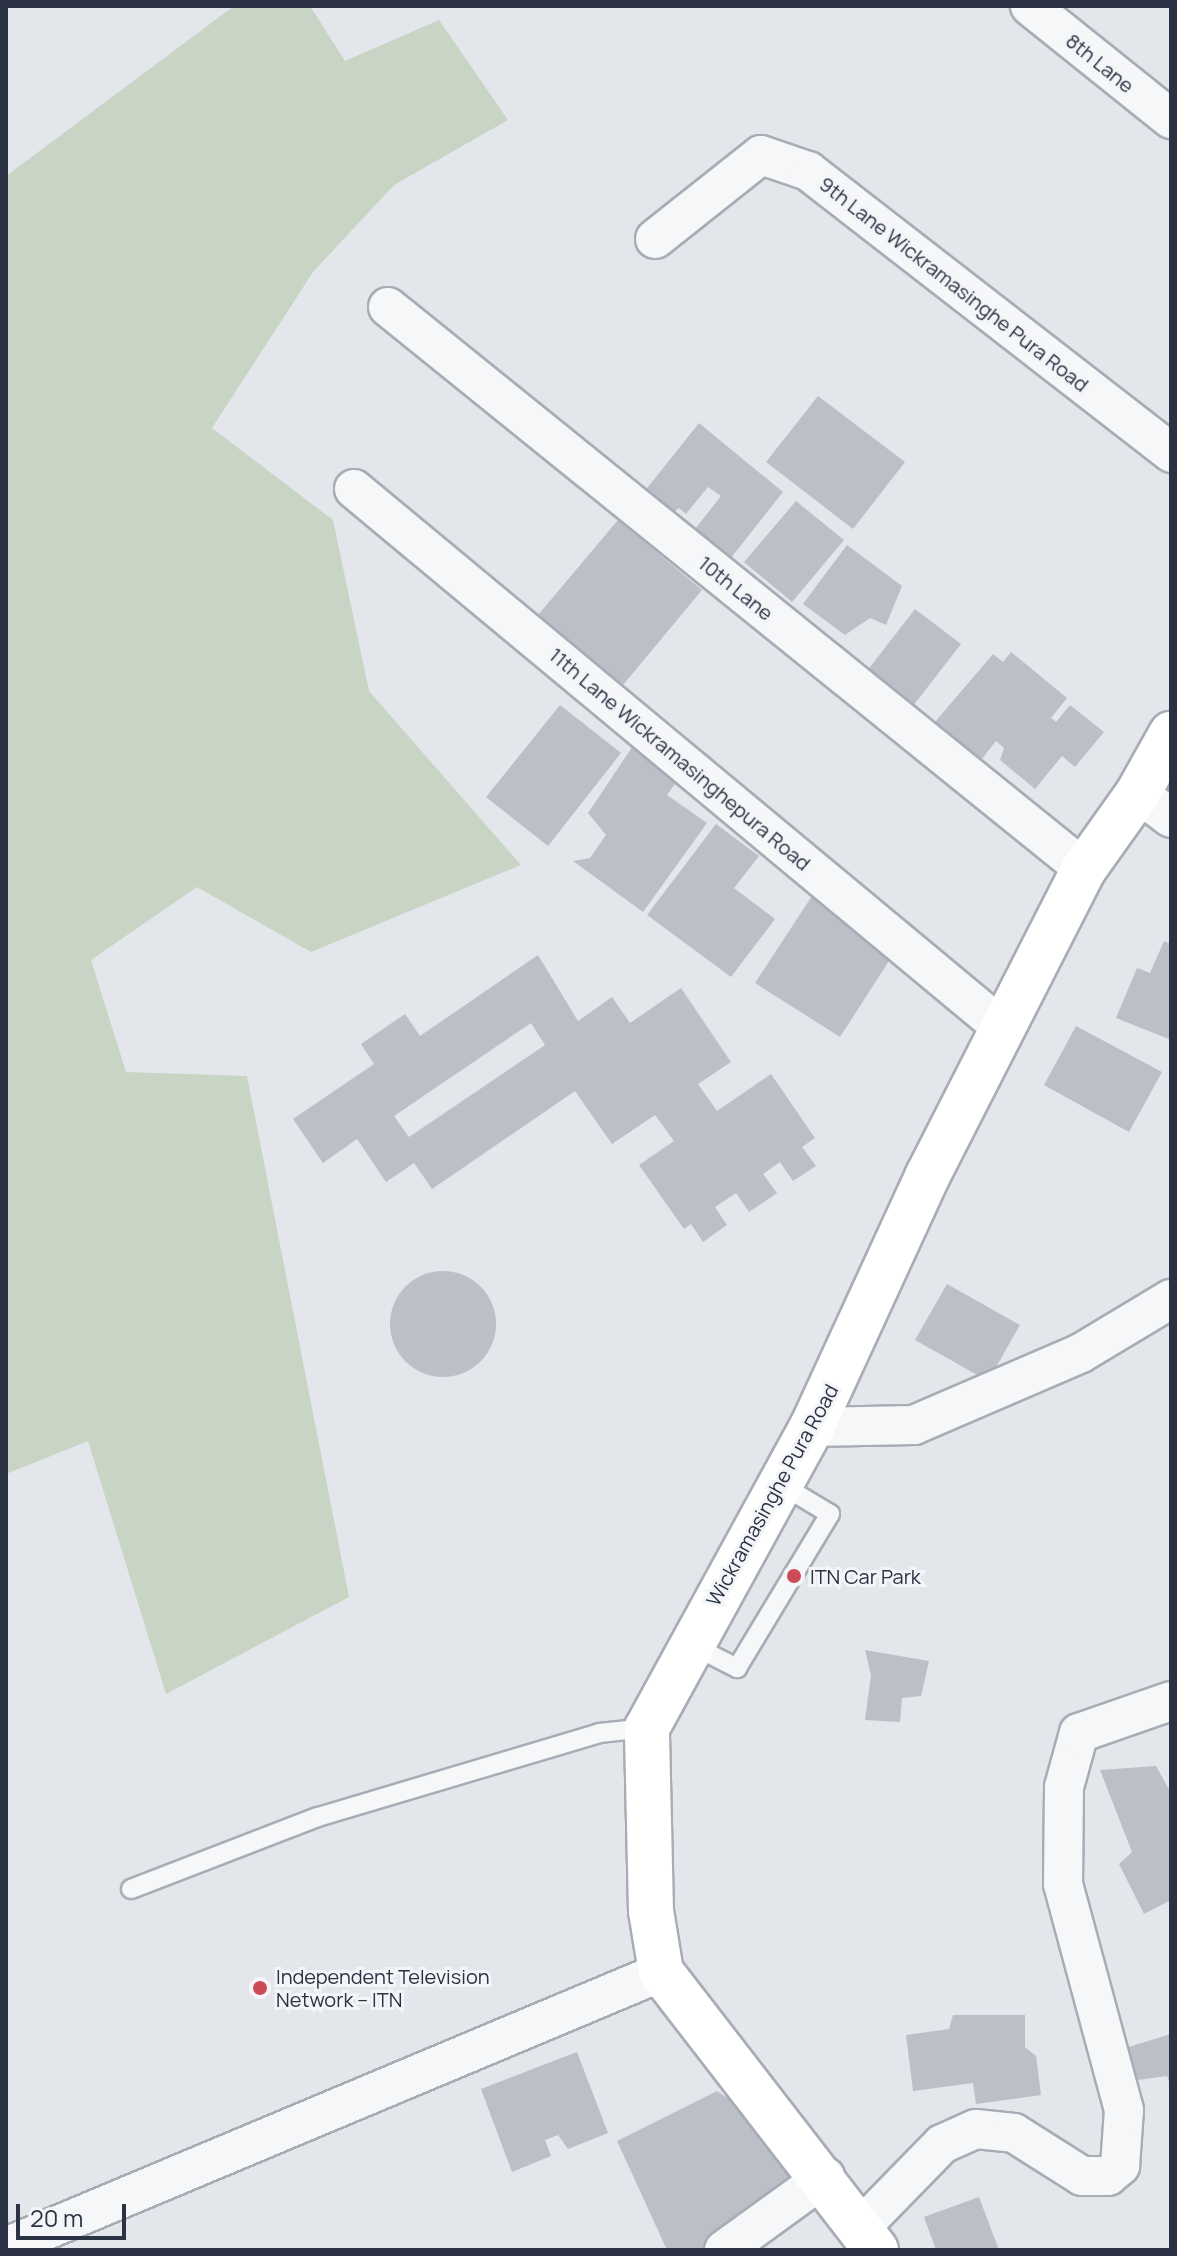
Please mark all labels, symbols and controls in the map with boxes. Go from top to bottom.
street label: 8th Lane [1061,28,1139,98]
street label: 9th Lane Wickramasinghe Pura Road [815,171,1093,397]
street label: 10th Lane [694,551,778,625]
street label: 11th Lane Wickramasinghepura Road [545,643,815,875]
street label: Wickramasinghe Pura Road [701,1380,843,1610]
place label: ITN Car Park [810,1564,921,1588]
marker: ITN Car Park [785,1567,803,1585]
place label: Independent Television Network – ITN [276,1964,490,2011]
marker: Independent Television Network – ITN [251,1979,269,1997]
scale bar [20,2188,130,2238]
text: 20 m [30,2201,83,2234]

